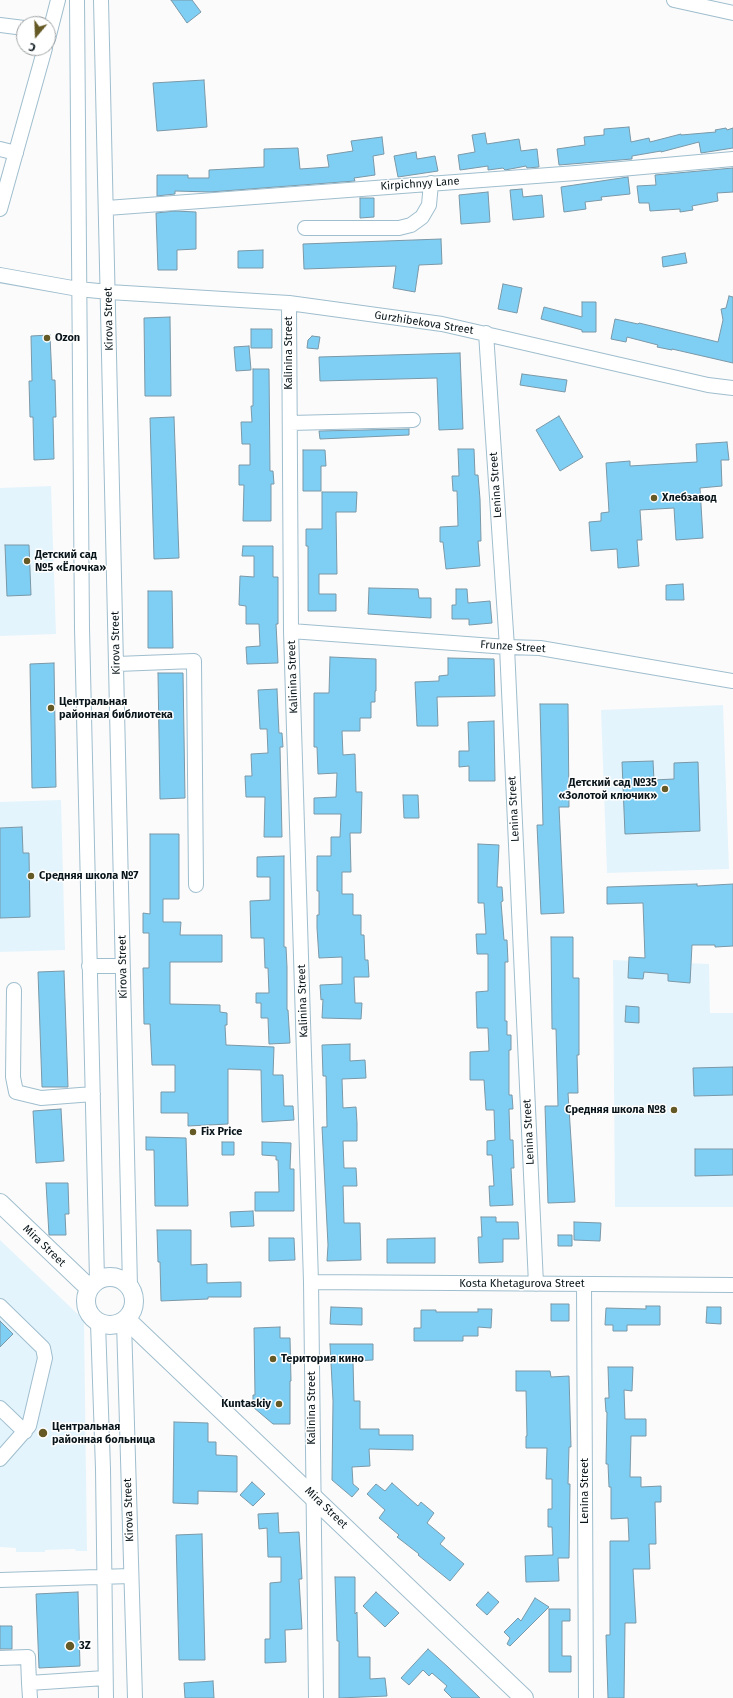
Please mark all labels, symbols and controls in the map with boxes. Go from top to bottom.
north arrow [16,16,56,56]
text: С [27,40,37,54]
street label: Kirpichnyy Lane [380,175,460,193]
street label: Kirova Street [102,287,116,351]
street label: Gurzhibekova Street [373,309,475,337]
street label: Kalinina Street [282,316,296,390]
place label: Ozon [55,331,80,345]
marker: Ozon [42,333,52,343]
street label: Lenina Street [487,452,505,518]
place label: Хлебзавод [662,491,717,505]
marker: Хлебзавод [649,493,659,503]
place label: Детский сад №5 «Ёлочка» [35,548,106,574]
marker: Детский сад №5 «Ёлочка» [22,556,32,566]
street label: Kirova Street [109,611,123,675]
street label: Frunze Street [480,638,546,656]
street label: Kalinina Street [285,640,301,714]
place label: Центральная районная библиотека [59,695,173,721]
marker: Центральная районная библиотека [46,703,56,713]
street label: Lenina Street [506,776,522,842]
place label: Детский сад №35 «Золотой ключик» [559,776,657,802]
marker: Детский сад №35 «Золотой ключик» [660,784,670,794]
place label: Средняя школа №7 [39,869,138,883]
marker: Средняя школа №7 [26,871,36,881]
street label: Kirova Street [116,935,130,999]
street label: Kalinina Street [295,964,311,1038]
street label: Lenina Street [521,1099,537,1165]
place label: Средняя школа №8 [565,1103,666,1117]
marker: Средняя школа №8 [669,1105,679,1115]
place label: Fix Price [201,1125,242,1139]
marker: Fix Price [188,1127,198,1137]
street label: Mira Street [20,1222,68,1270]
street label: Kosta Khetagurova Street [459,1277,585,1291]
place label: Територия кино [281,1352,364,1366]
marker: Територия кино [268,1354,278,1364]
street label: Kalinina Street [305,1371,319,1445]
place label: Kuntaskiy [221,1397,271,1411]
marker: Kuntaskiy [274,1399,284,1409]
place label: Центральная районная больница [52,1420,155,1446]
marker: Центральная районная больница [37,1427,49,1439]
street label: Lenina Street [578,1458,592,1524]
street label: Kirova Street [121,1478,137,1542]
street label: Mira Street [302,1484,350,1532]
place label: 3Z [79,1639,91,1653]
marker: 3Z [64,1640,76,1652]

